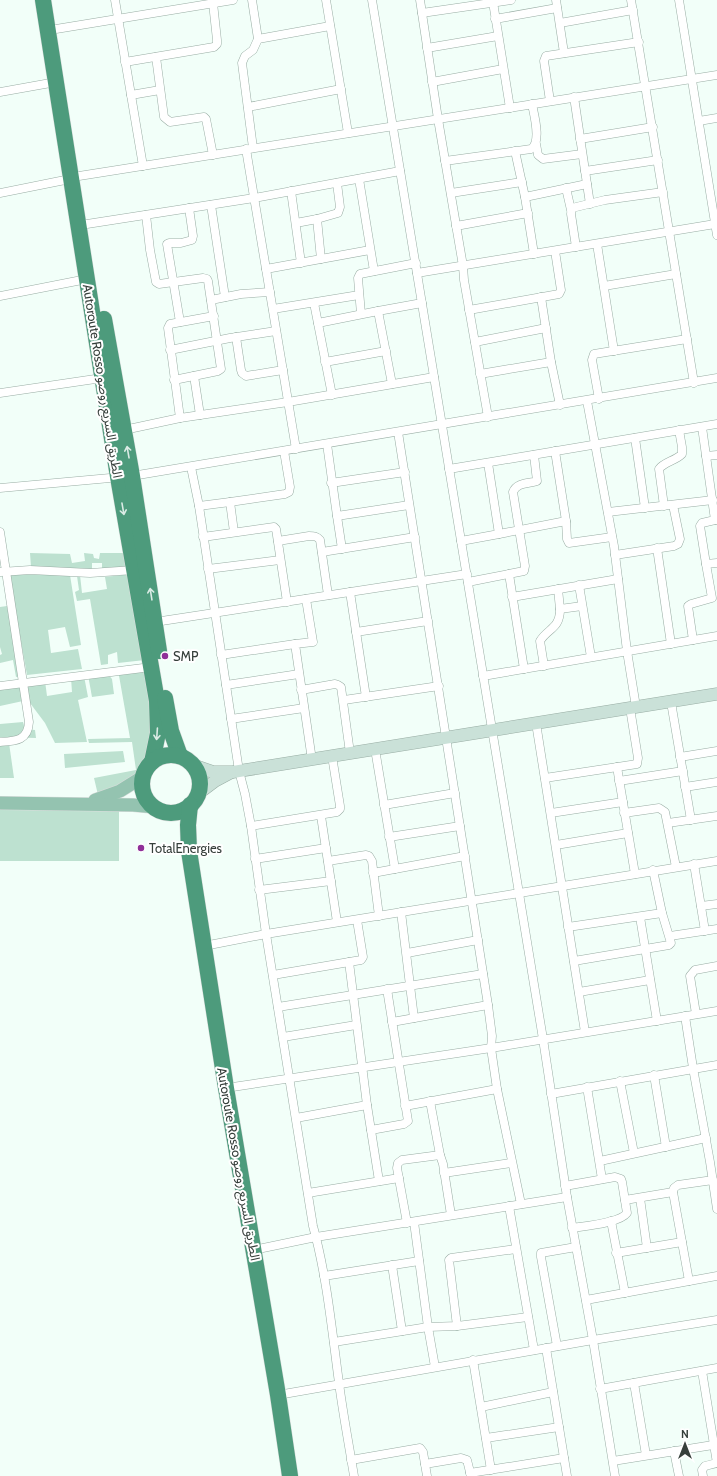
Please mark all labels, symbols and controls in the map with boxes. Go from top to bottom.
street label: Autoroute Rosso الطريق السريع روصو [77,283,126,479]
one-way arrow [123,446,131,459]
one-way arrow [120,502,128,515]
one-way arrow [147,588,155,601]
place label: SMP [173,648,199,664]
marker: SMP [160,651,170,661]
one-way arrow [154,727,161,740]
place label: TotalEnergies [149,840,223,856]
marker: TotalEnergies [136,843,146,853]
street label: Autoroute Rosso الطريق السريع روصو [211,1066,264,1262]
north arrow [665,1424,705,1464]
text: N [681,1427,689,1441]

